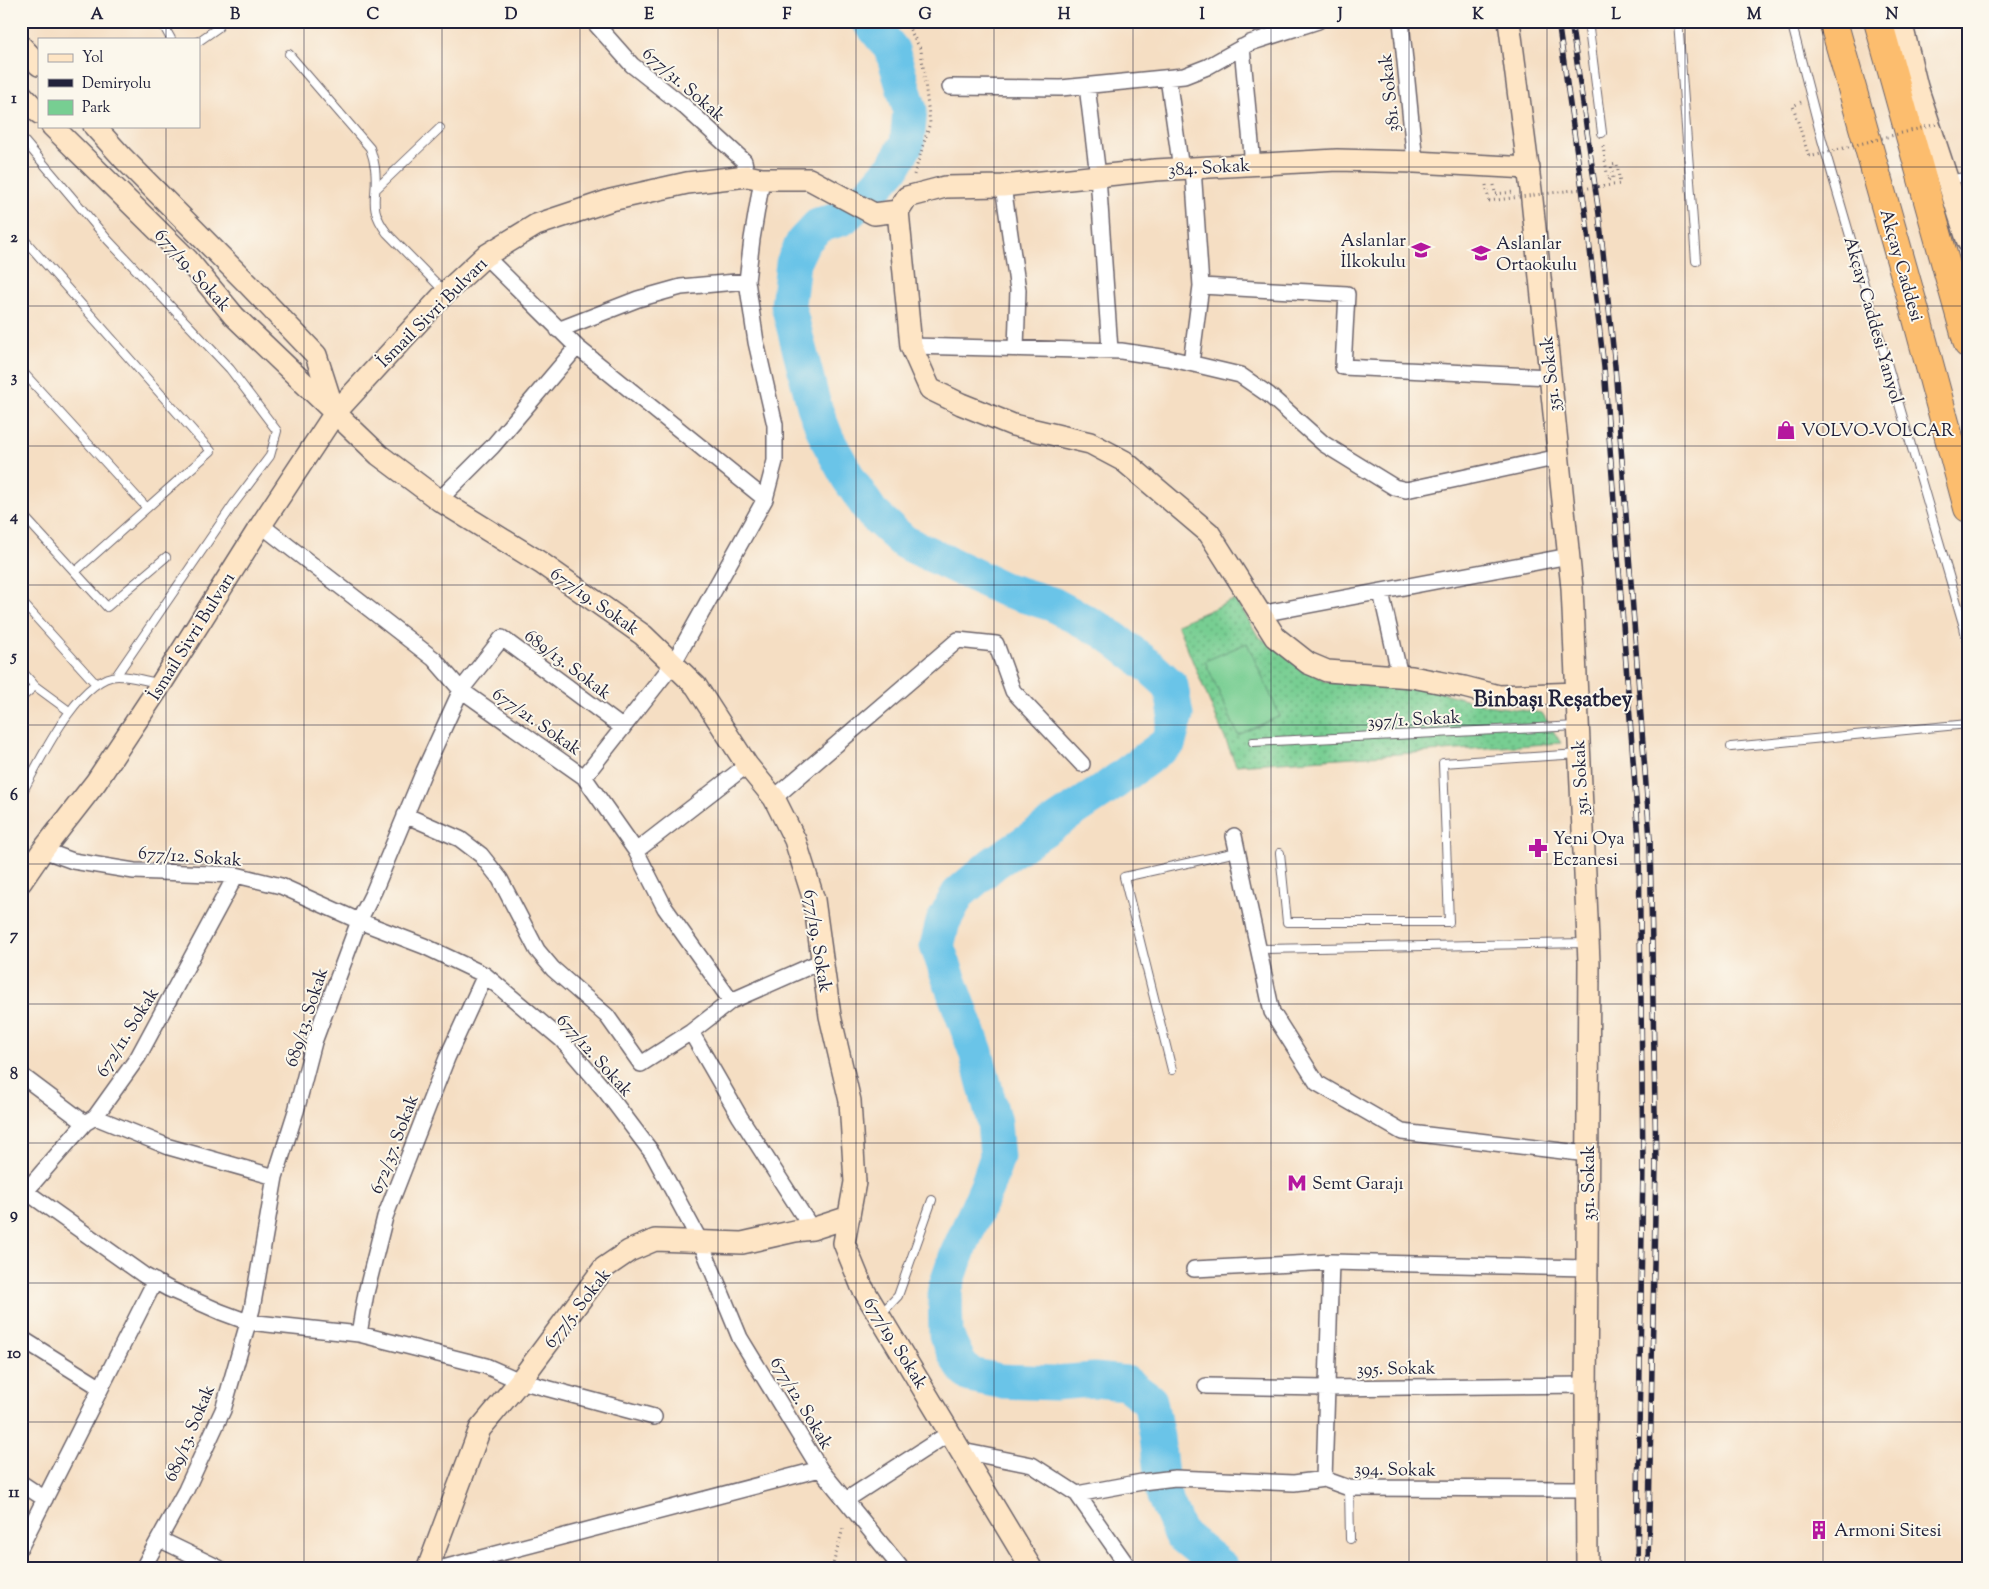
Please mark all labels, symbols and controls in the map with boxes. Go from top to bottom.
text: A [91,4,104,27]
text: B [230,4,240,27]
text: C [367,4,380,27]
text: D [505,4,518,27]
text: E [644,4,654,27]
text: F [783,4,792,27]
text: G [918,4,932,27]
text: H [1058,4,1071,27]
text: I [1199,4,1205,27]
text: J [1336,4,1343,27]
text: K [1472,4,1484,27]
text: L [1611,4,1621,27]
text: M [1747,4,1762,27]
text: N [1886,4,1899,27]
legend [38,38,200,128]
street label: 677/31. Sokak [635,42,730,129]
text: Yol [82,48,104,69]
street label: 381. Sokak [1374,52,1408,134]
text: Demiryolu [82,74,151,95]
text: 1 [11,88,17,111]
text: Park [82,98,111,119]
street label: 384. Sokak [1168,154,1251,184]
street label: Akçay Caddesi [1872,206,1929,325]
street label: 677/19. Sokak [147,224,236,319]
text: 2 [10,227,18,250]
place label: Aslanlar İlkokulu [1341,229,1406,276]
place label: Aslanlar Ortaokulu [1496,232,1577,279]
street label: Akçay Caddesi Yanyol [1836,234,1908,407]
school or university icon: Aslanlar İlkokulu [1410,239,1432,261]
school or university icon: Aslanlar Ortaokulu [1470,242,1492,264]
street label: İsmail Sivri Bulvarı [372,252,495,375]
street label: 351. Sokak [1535,334,1569,413]
text: 3 [11,367,18,390]
shop icon: VOLVO-VOLCAR [1775,419,1797,441]
place label: VOLVO-VOLCAR [1801,419,1954,445]
text: 4 [9,506,18,529]
street label: 677/19. Sokak [544,562,644,643]
street label: İsmail Sivri Bulvarı [143,568,243,706]
street label: 689/13. Sokak [518,624,616,707]
text: 5 [9,646,17,669]
street label: 677/21. Sokak [486,682,586,763]
district label: Binbaşı Reşatbey [1474,685,1632,717]
street label: 397/1. Sokak [1367,706,1462,736]
street label: 351. Sokak [1567,739,1597,817]
text: 6 [10,785,18,808]
place label: Yeni Oya Eczanesi [1553,827,1625,874]
pharmacy icon: Yeni Oya Eczanesi [1527,837,1549,859]
street label: 677/12. Sokak [137,841,243,875]
street label: 677/19. Sokak [795,888,837,995]
text: 7 [10,925,19,948]
street label: 689/13. Sokak [280,964,336,1071]
street label: 672/11. Sokak [91,983,167,1083]
street label: 677/12. Sokak [549,1009,638,1104]
text: 8 [10,1064,18,1087]
street label: 672/37. Sokak [365,1091,427,1198]
street label: 351. Sokak [1577,1145,1603,1221]
metro station icon: Semt Garajı [1286,1172,1308,1194]
place label: Semt Garajı [1312,1172,1404,1198]
text: 9 [10,1204,18,1227]
street label: 677/5. Sokak [539,1263,618,1355]
street label: 677/19. Sokak [856,1293,933,1395]
text: 10 [7,1343,21,1366]
street label: 677/12. Sokak [762,1353,838,1455]
street label: 395. Sokak [1356,1356,1436,1384]
street label: 689/13. Sokak [159,1381,223,1486]
street label: 394. Sokak [1354,1457,1436,1485]
text: 11 [9,1482,20,1505]
building icon: Armoni Sitesi [1808,1519,1830,1541]
place label: Armoni Sitesi [1834,1519,1942,1545]

